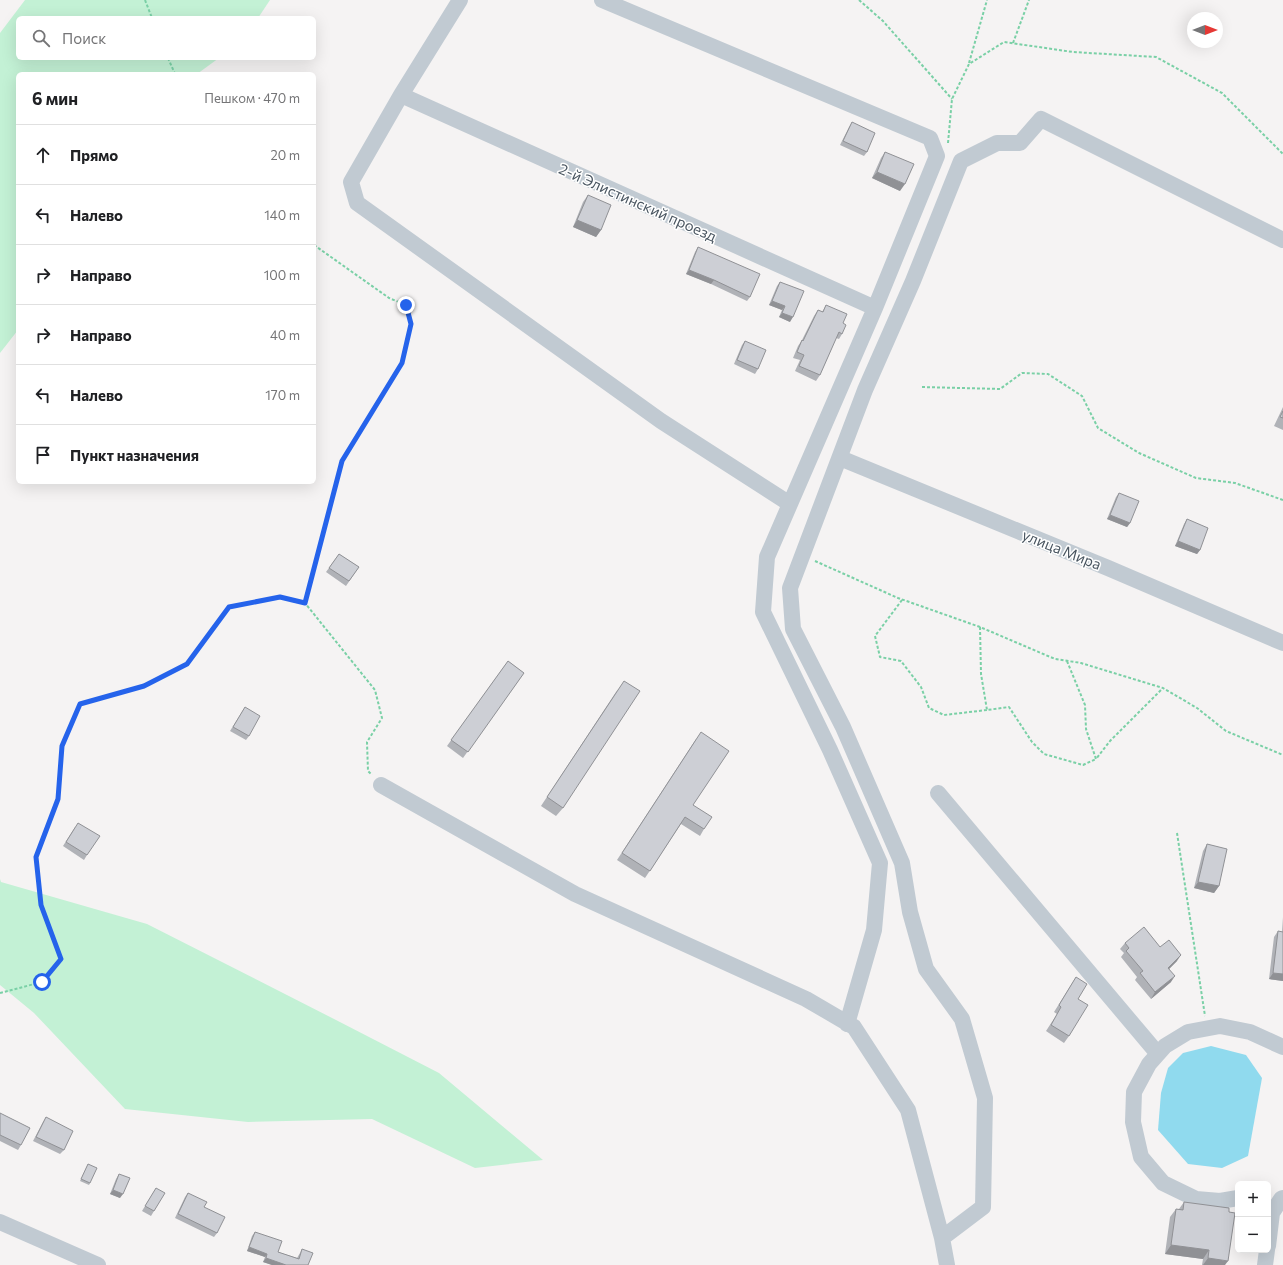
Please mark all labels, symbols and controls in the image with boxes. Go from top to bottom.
north arrow [1187,12,1223,48]
search box [16,16,316,60]
icon: search [30,27,52,49]
text: Поиск [62,29,106,47]
text: 6 мин [32,88,78,109]
text: Пешком · 470 m [204,90,300,106]
icon: ahead [32,144,54,166]
text: Прямо [70,146,118,164]
text: 20 m [271,147,300,163]
street label: 2-й Элистинский проезд [556,159,720,245]
icon: left [32,204,54,226]
text: Налево [70,206,123,224]
text: 140 m [264,207,300,223]
icon: right [32,264,54,286]
text: Направо [70,266,132,284]
text: 100 m [264,267,300,283]
route end [397,296,415,314]
icon: right [32,324,54,346]
text: Направо [70,326,132,344]
text: 40 m [270,327,300,343]
icon: left [32,384,54,406]
text: Налево [70,386,123,404]
text: 170 m [265,387,300,403]
icon: arrive [32,444,54,466]
text: Пункт назначения [70,446,199,464]
street label: улица Мира [1020,525,1104,573]
route start [33,973,51,991]
map controls [1235,1181,1271,1253]
button: + [1235,1181,1271,1217]
button: − [1235,1217,1271,1253]

